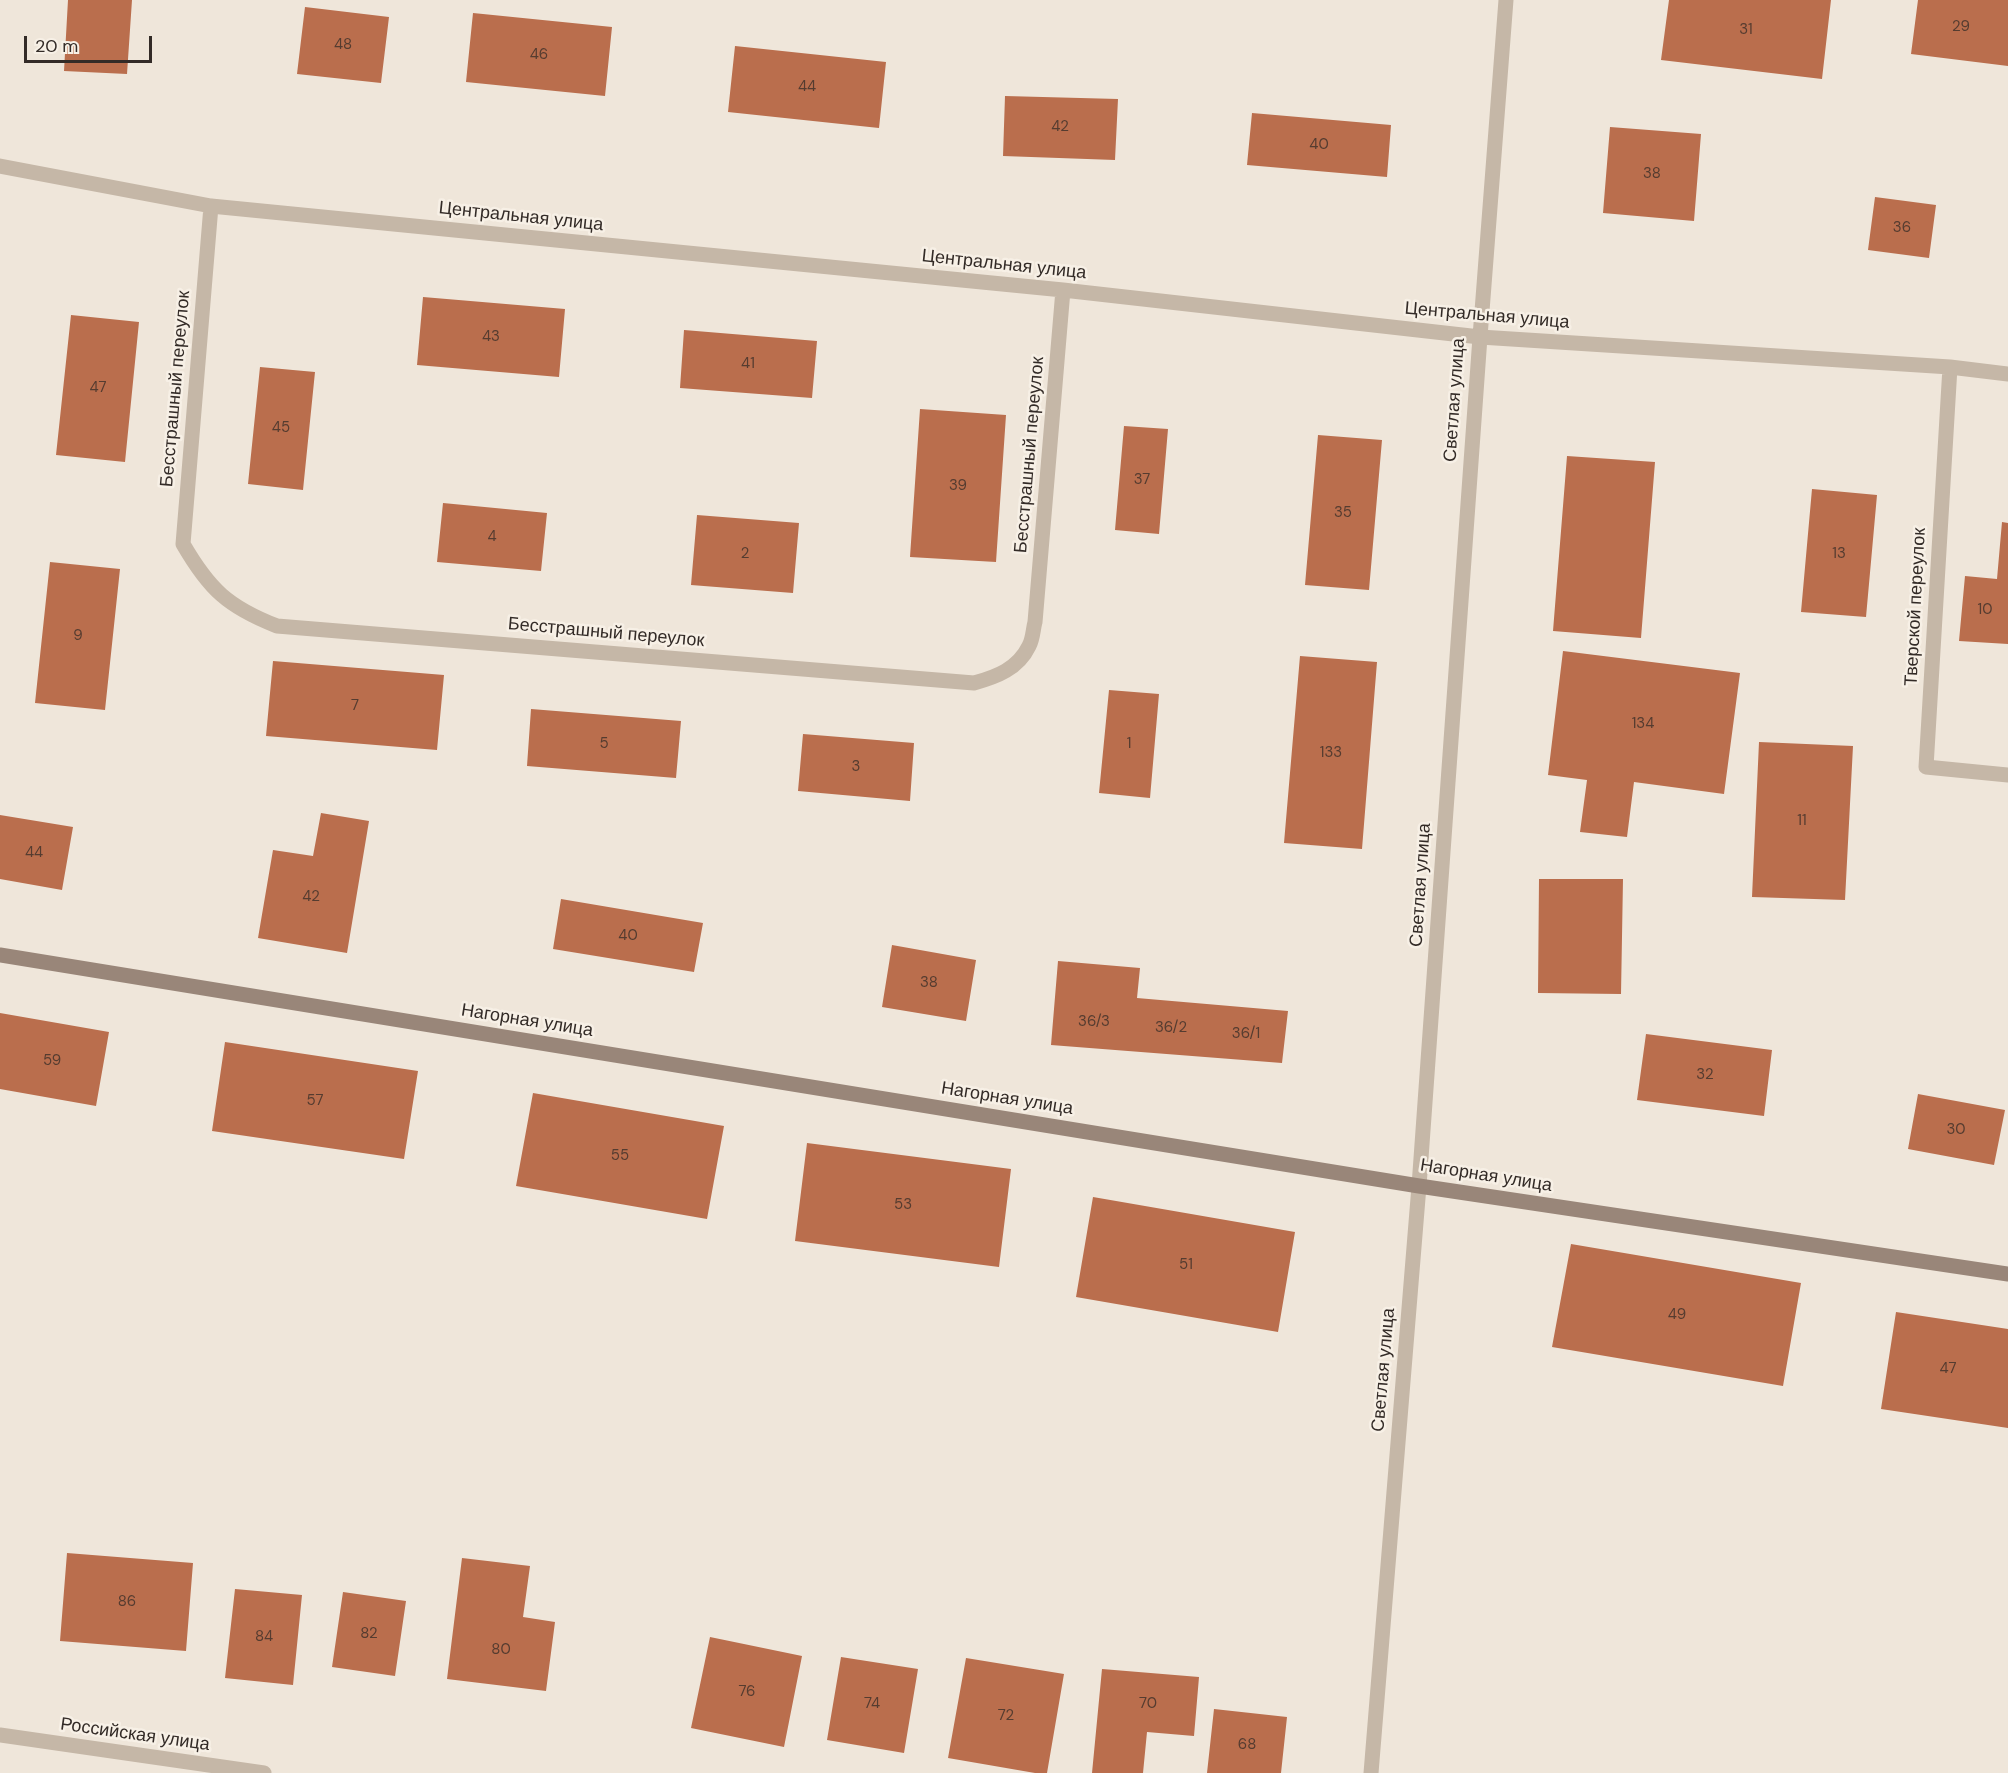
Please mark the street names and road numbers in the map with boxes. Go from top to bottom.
street label: Центральная улица [438,198,604,236]
street label: Центральная улица [921,246,1087,284]
street label: Бесстрашный переулок [157,290,195,488]
street label: Центральная улица [1404,298,1570,334]
street label: Светлая улица [1440,337,1470,463]
street label: Бесстрашный переулок [1011,356,1049,554]
street label: Тверской переулок [1901,527,1931,687]
street label: Бесстрашный переулок [507,614,705,652]
street label: Светлая улица [1406,822,1436,948]
street label: Нагорная улица [460,1000,594,1042]
street label: Нагорная улица [940,1078,1074,1120]
street label: Нагорная улица [1419,1155,1553,1197]
street label: Светлая улица [1368,1307,1400,1433]
street label: Российская улица [59,1714,211,1756]

